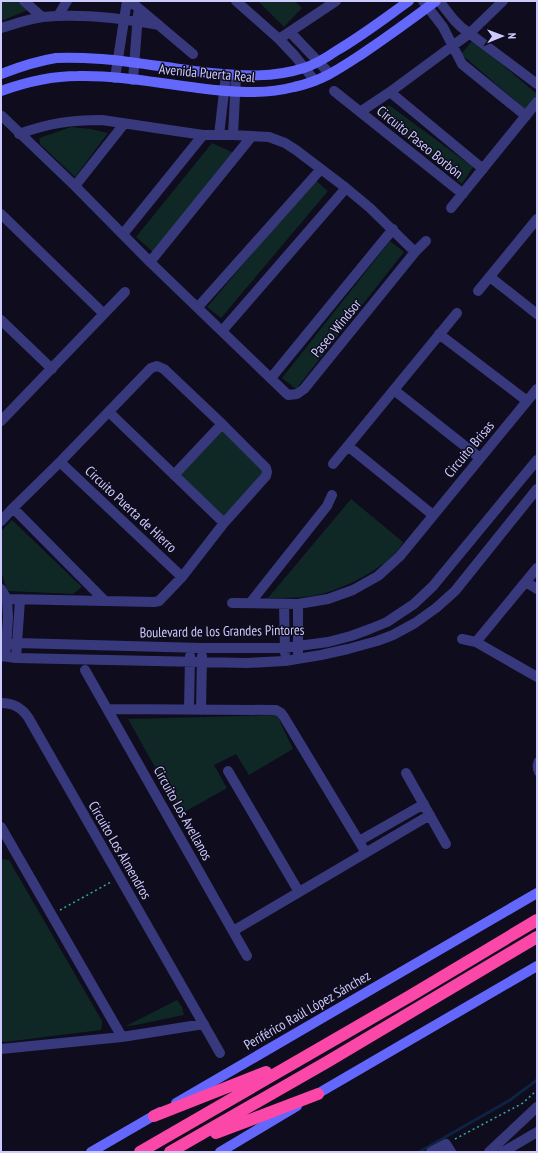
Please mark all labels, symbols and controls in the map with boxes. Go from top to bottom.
north arrow [482,16,522,56]
text: N [505,33,519,39]
street label: Avenida Puerta Real [158,60,257,86]
street label: Circuito Paseo Borbón [373,102,467,182]
street label: Paseo Windsor [307,295,365,361]
street label: Circuito Brisas [440,417,498,481]
street label: Circuito Puerta de Hierro [81,462,181,556]
street label: Boulevard de los Grandes Pintores [139,621,305,641]
street label: Circuito Los Avellanos [150,763,216,864]
street label: Circuito Los Almendros [85,798,156,902]
street label: Periférico Raúl López Sánchez [240,966,374,1054]

